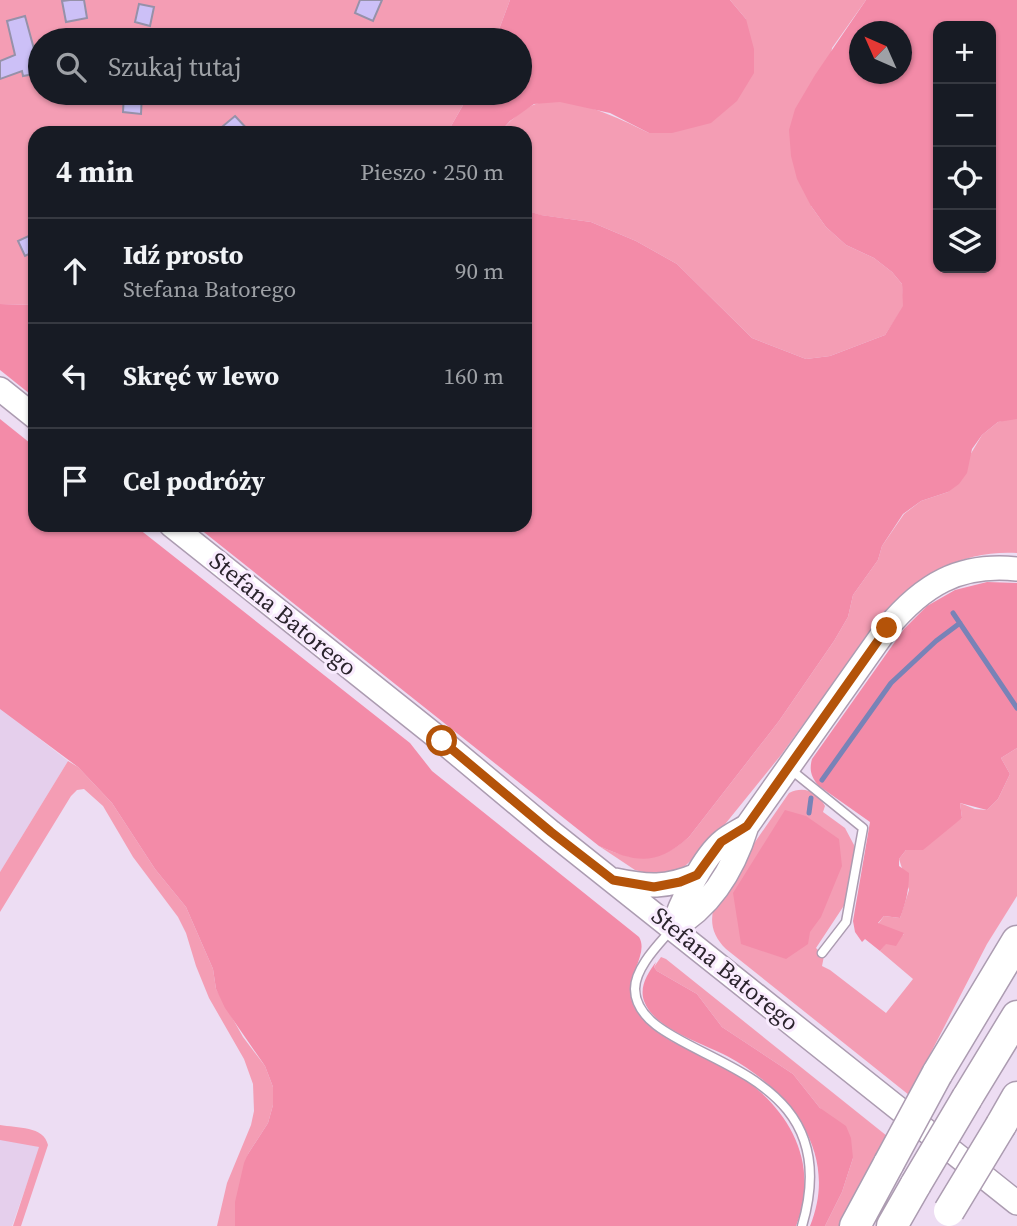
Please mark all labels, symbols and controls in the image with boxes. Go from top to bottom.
north arrow [849,21,912,84]
map controls [933,21,996,273]
button: + [933,21,996,84]
search box [28,28,532,105]
icon: search [52,48,90,86]
text: Szukaj tutaj [108,49,242,85]
button: − [933,84,996,147]
button: locate [933,147,996,210]
text: 4 min [56,151,134,192]
text: Pieszo · 250 m [360,156,504,188]
button: layers [933,210,996,273]
text: Idź prosto [123,237,243,273]
icon: ahead [56,252,94,290]
text: 90 m [455,255,504,287]
text: Stefana Batorego [123,273,296,305]
icon: left [56,357,94,395]
text: Skręć w lewo [123,358,279,394]
text: 160 m [443,360,504,392]
icon: arrive [56,462,94,500]
text: Cel podróży [123,463,265,499]
street label: Stefana Batorego [203,544,364,683]
route end [871,612,902,643]
route start [426,725,457,756]
street label: Stefana Batorego [645,899,806,1038]

